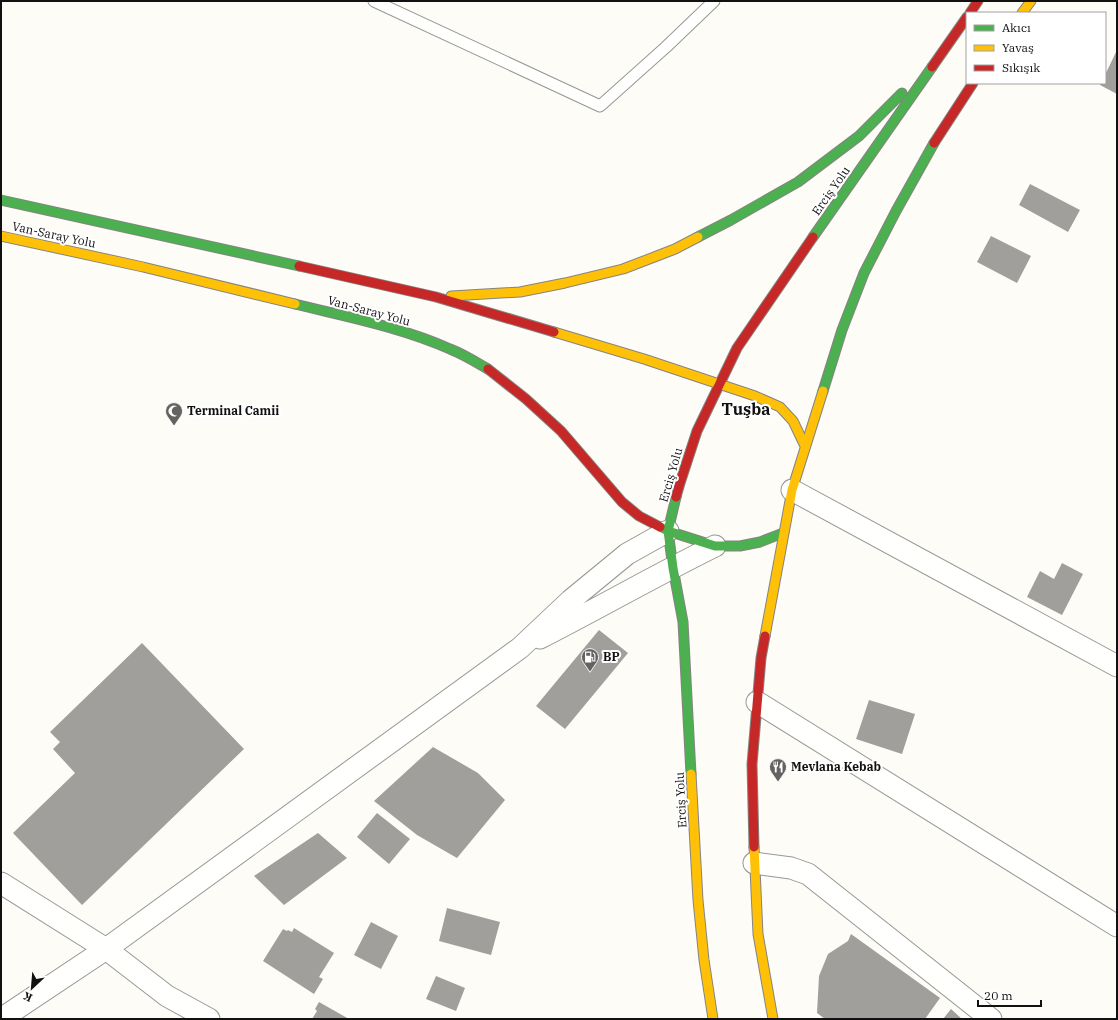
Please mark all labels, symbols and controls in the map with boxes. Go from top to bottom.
legend [966,12,1106,84]
text: Akıcı [1002,20,1031,35]
text: Yavaş [1002,40,1034,55]
text: Sıkışık [1002,60,1040,75]
street label: Erciş Yolu [808,163,853,218]
street label: Van-Saray Yolu [11,218,98,251]
street label: Van-Saray Yolu [326,292,413,329]
district label: Tuşba [722,399,771,419]
mosque icon: Terminal Camii [164,401,184,426]
place label: Terminal Camii [187,403,279,418]
street label: Erciş Yolu [656,445,686,504]
fuel station icon: BP [580,647,600,672]
place label: BP [603,649,620,664]
restaurant icon: Mevlana Kebab [768,757,788,782]
place label: Mevlana Kebab [791,759,882,774]
street label: Erciş Yolu [672,771,689,828]
north arrow [12,968,52,1008]
scale bar [978,982,1041,1008]
text: 20 m [984,988,1013,1003]
text: K [20,989,34,1005]

